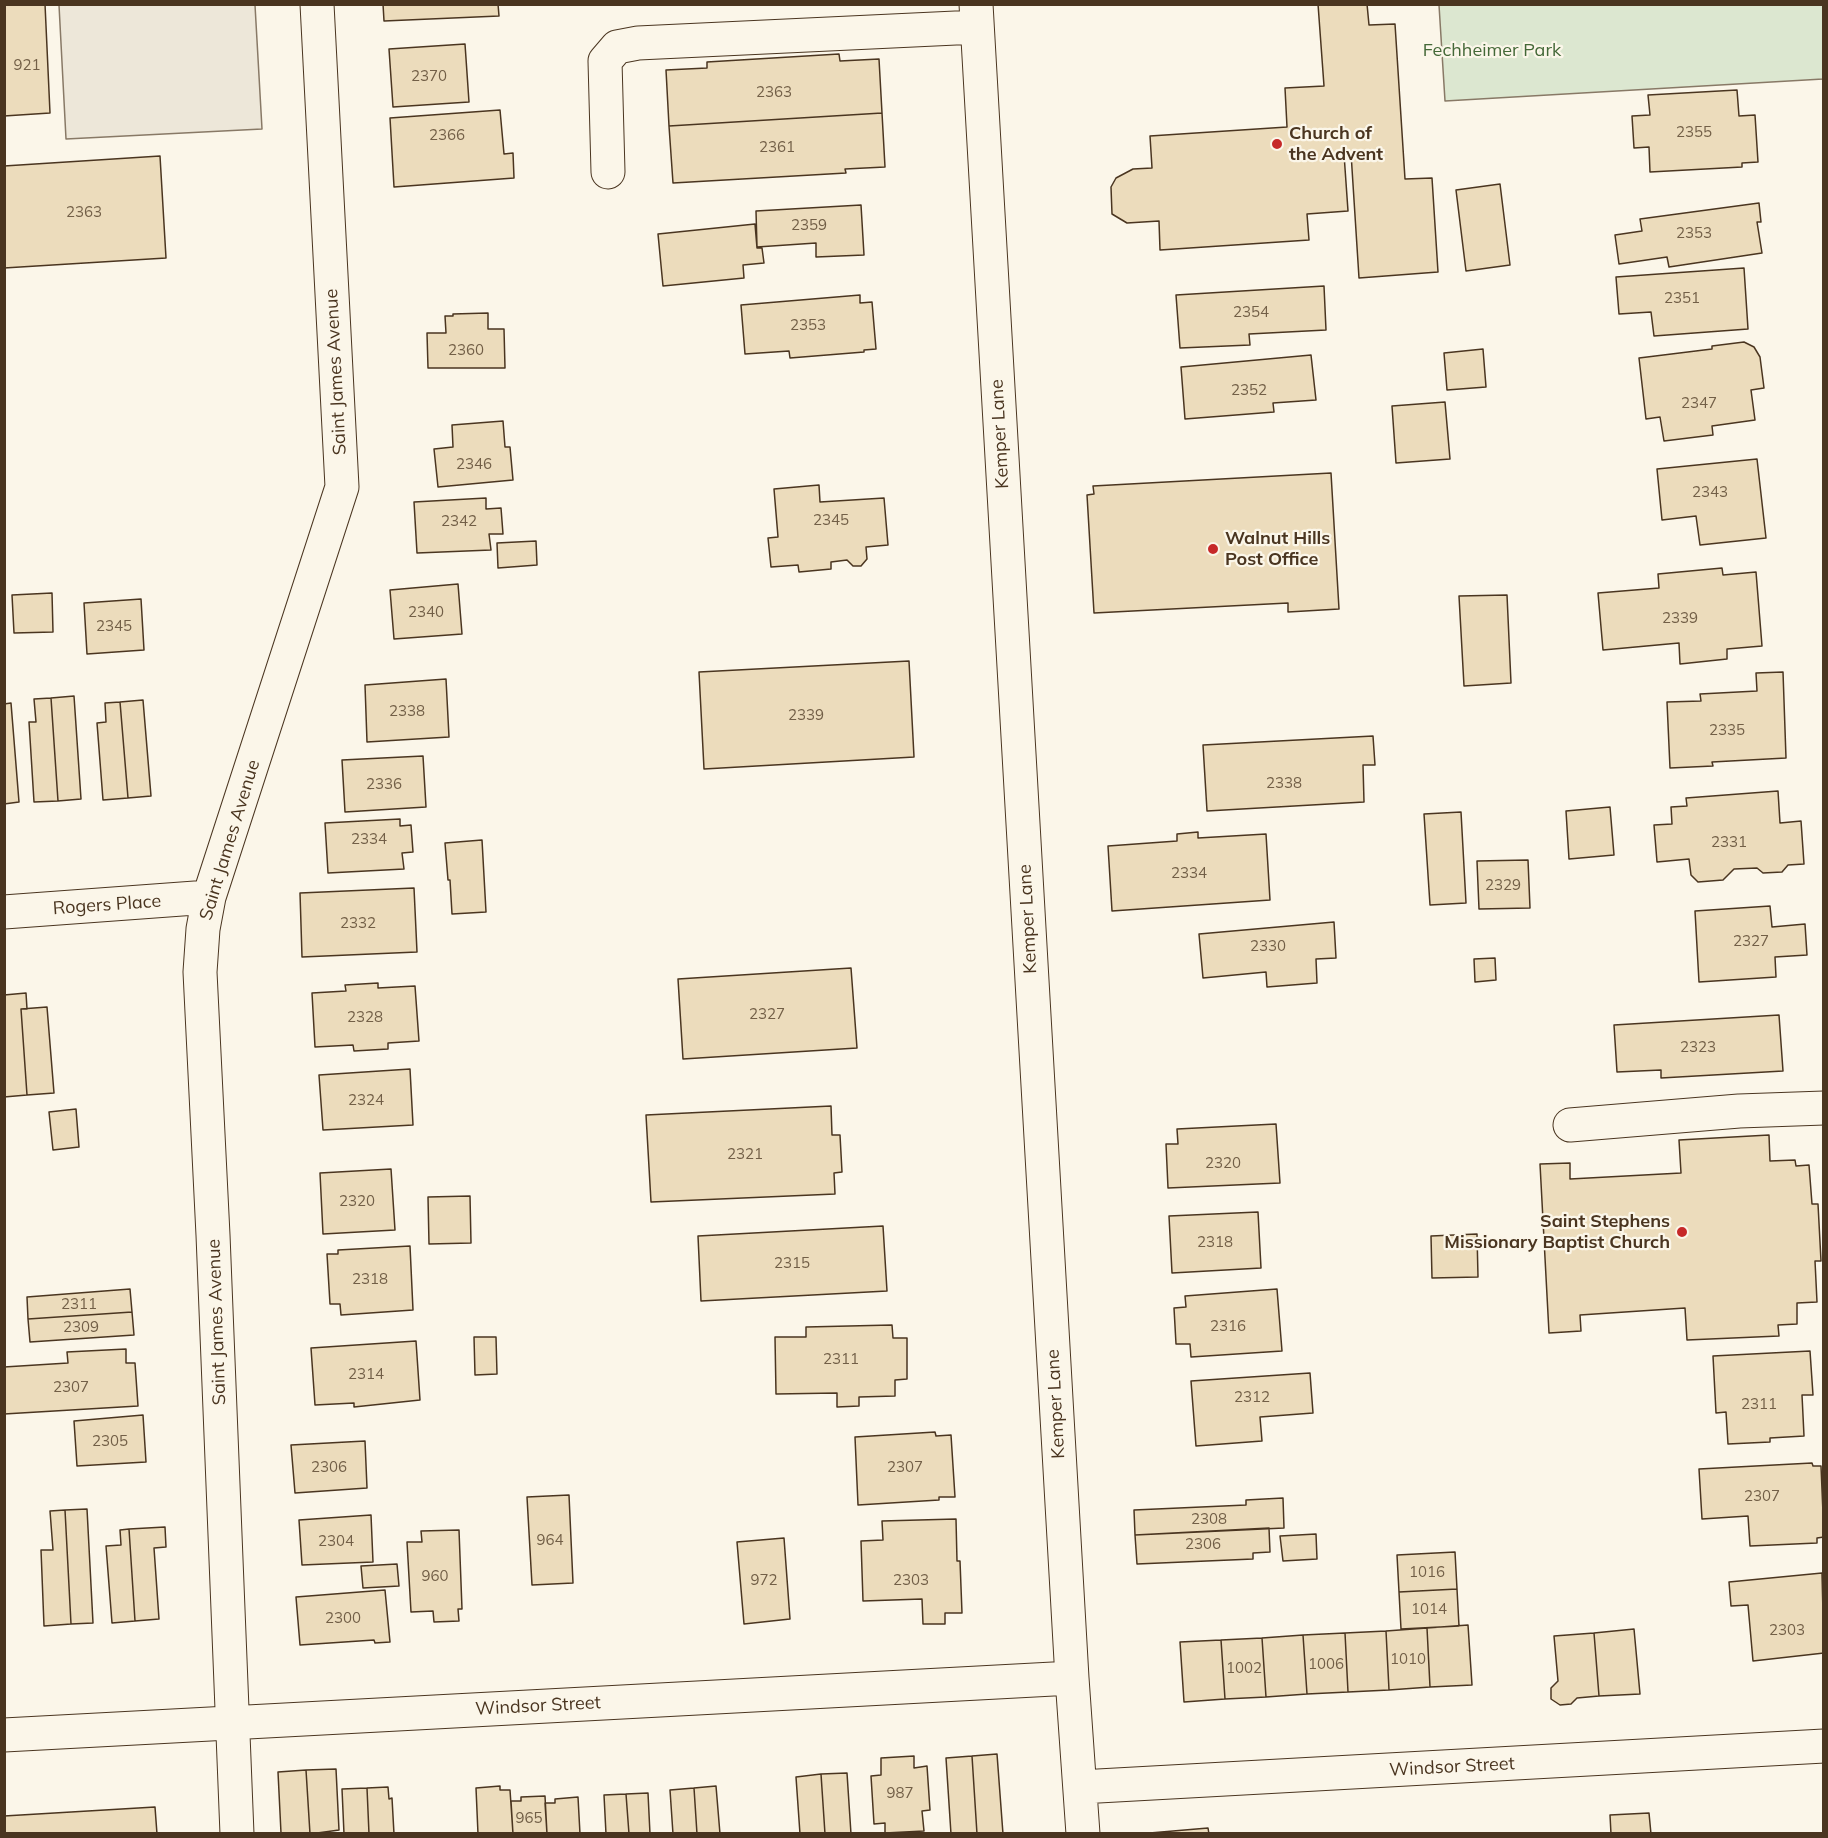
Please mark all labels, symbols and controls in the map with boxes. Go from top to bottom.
park label: Fechheimer Park [1423,40,1561,62]
house number: 921 [14,56,40,74]
house number: 2370 [411,67,447,85]
house number: 2363 [756,83,792,101]
place label: Church of the Advent [1289,123,1383,166]
house number: 2355 [1676,123,1712,141]
house number: 2366 [429,126,465,144]
marker: Church of the Advent [1270,137,1284,151]
house number: 2361 [759,138,795,156]
house number: 2363 [66,203,102,221]
house number: 2359 [791,216,827,234]
house number: 2353 [1676,224,1712,242]
street label: Saint James Avenue [321,288,351,456]
house number: 2351 [1664,289,1700,307]
house number: 2354 [1233,303,1269,321]
house number: 2353 [790,316,826,334]
house number: 2360 [448,341,484,359]
street label: Kemper Lane [986,379,1014,489]
house number: 2352 [1231,381,1267,399]
house number: 2347 [1681,394,1717,412]
house number: 2346 [456,455,492,473]
house number: 2343 [1692,483,1728,501]
house number: 2345 [813,511,849,529]
house number: 2342 [441,512,477,530]
place label: Walnut Hills Post Office [1225,528,1330,570]
marker: Walnut Hills Post Office [1206,542,1220,556]
house number: 2340 [408,603,444,621]
house number: 2339 [1662,609,1698,627]
house number: 2345 [96,617,132,635]
house number: 2338 [389,702,425,720]
house number: 2339 [788,706,824,724]
house number: 2335 [1709,721,1745,739]
street label: Saint James Avenue [195,757,265,923]
house number: 2338 [1266,774,1302,792]
house number: 2336 [366,775,402,793]
house number: 2334 [351,830,387,848]
house number: 2331 [1711,833,1747,851]
street label: Kemper Lane [1014,864,1042,974]
house number: 2334 [1171,864,1207,882]
house number: 2329 [1485,876,1521,894]
street label: Rogers Place [52,890,162,920]
house number: 2332 [340,914,376,932]
house number: 2327 [1733,932,1769,950]
house number: 2330 [1250,937,1286,955]
house number: 2327 [749,1005,785,1023]
house number: 2328 [347,1008,383,1026]
house number: 2323 [1680,1038,1716,1056]
house number: 2324 [348,1091,384,1109]
house number: 2321 [727,1145,763,1163]
house number: 2320 [1205,1154,1241,1172]
house number: 2320 [339,1192,375,1210]
place label: Saint Stephens Missionary Baptist Church [1444,1211,1670,1254]
marker: Saint Stephens Missionary Baptist Church [1675,1225,1689,1239]
house number: 2318 [1197,1233,1233,1251]
street label: Saint James Avenue [203,1238,231,1406]
house number: 2315 [774,1254,810,1272]
house number: 2318 [352,1270,388,1288]
house number: 2311 [61,1295,97,1313]
house number: 2316 [1210,1317,1246,1335]
house number: 2309 [63,1318,99,1336]
street label: Kemper Lane [1042,1349,1070,1459]
house number: 2311 [823,1350,859,1368]
house number: 2314 [348,1365,384,1383]
house number: 2307 [53,1378,89,1396]
house number: 2312 [1234,1388,1270,1406]
house number: 2311 [1741,1395,1777,1413]
house number: 2305 [92,1432,128,1450]
house number: 2306 [311,1458,347,1476]
house number: 2307 [887,1458,923,1476]
house number: 2307 [1744,1487,1780,1505]
house number: 2308 [1191,1510,1227,1528]
house number: 964 [537,1531,563,1549]
house number: 2304 [318,1532,354,1550]
house number: 2306 [1185,1535,1221,1553]
house number: 1016 [1409,1563,1445,1581]
house number: 960 [422,1567,448,1585]
house number: 972 [751,1571,777,1589]
house number: 2303 [893,1571,929,1589]
house number: 1014 [1411,1600,1447,1618]
house number: 2300 [325,1609,361,1627]
house number: 2303 [1769,1621,1805,1639]
house number: 1010 [1390,1650,1426,1668]
house number: 1006 [1308,1655,1344,1673]
house number: 1002 [1226,1659,1262,1677]
street label: Windsor Street [475,1692,601,1720]
street label: Windsor Street [1389,1753,1515,1781]
house number: 987 [887,1784,913,1802]
house number: 965 [516,1809,542,1827]

